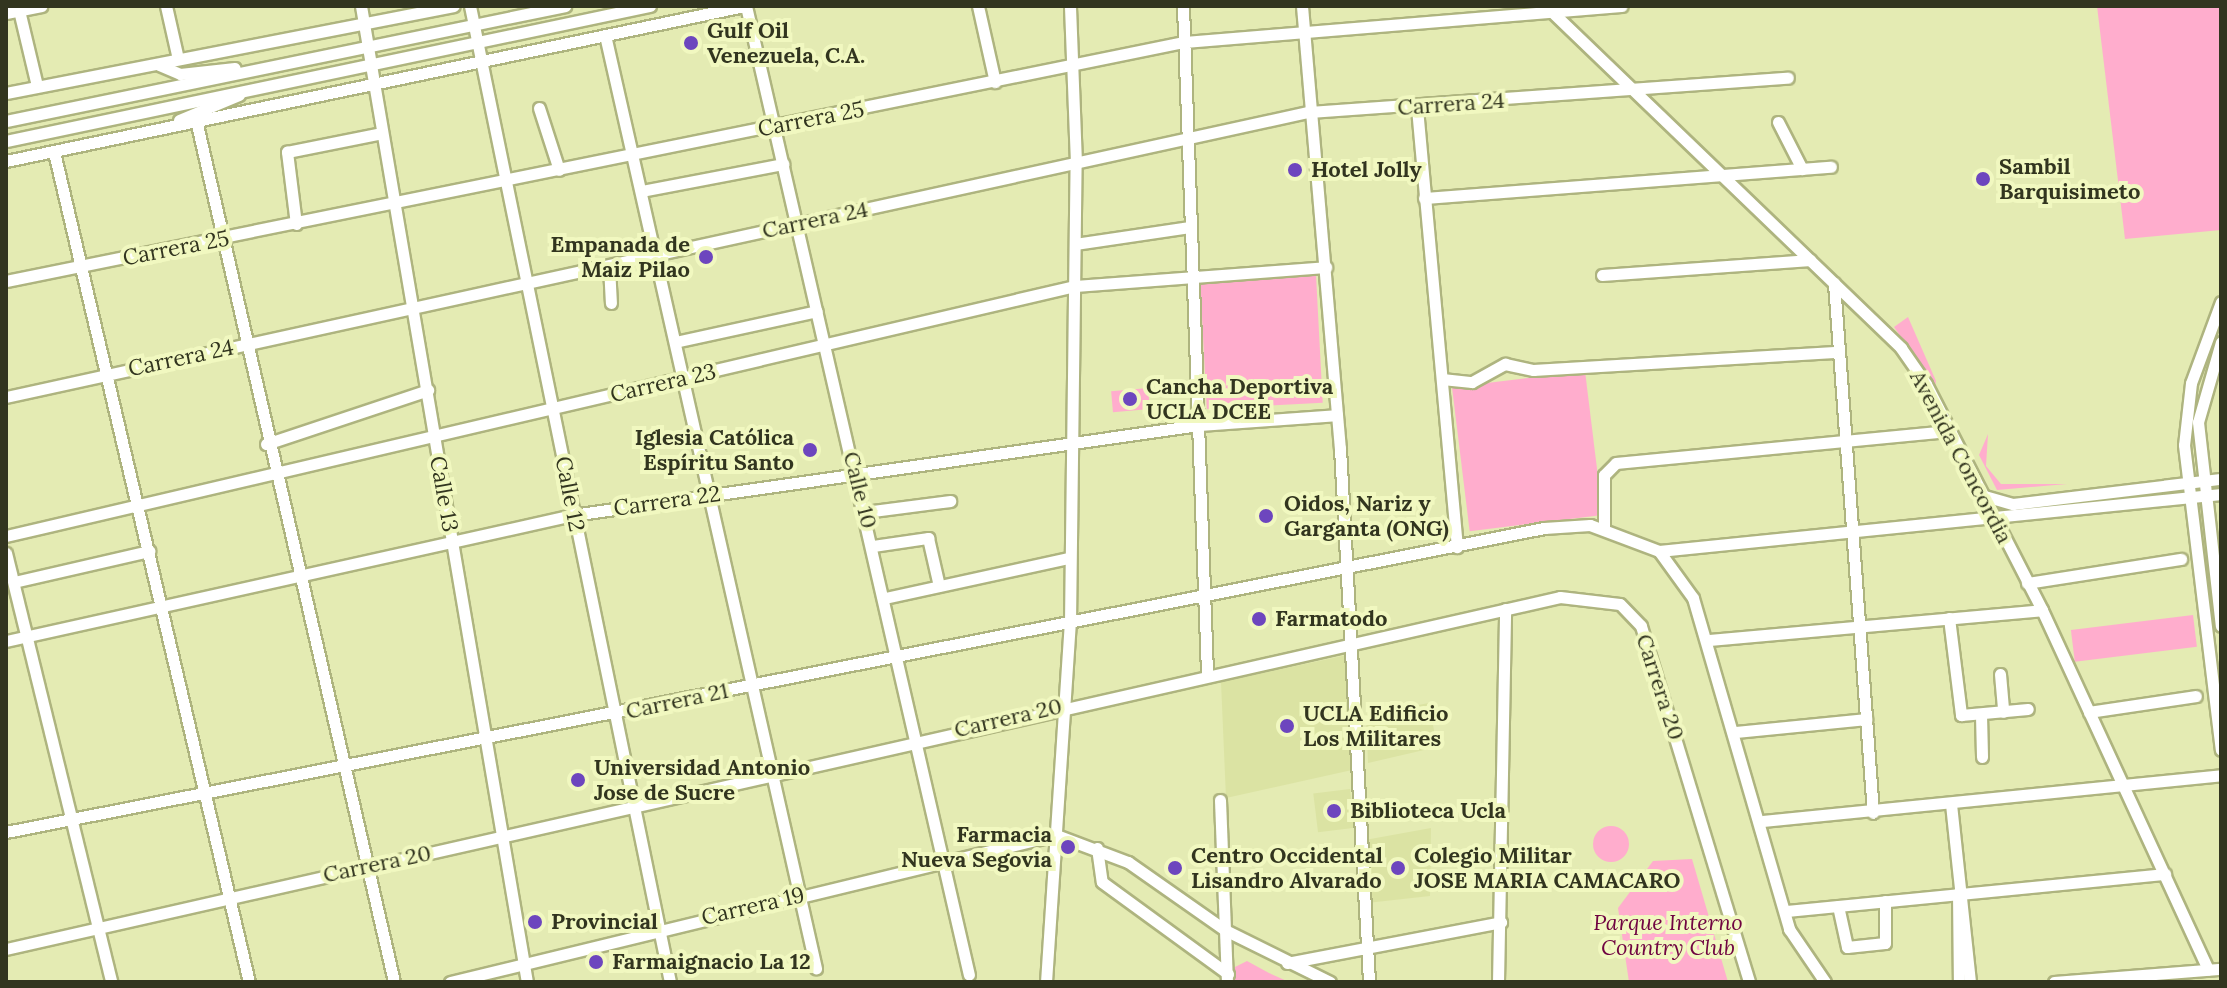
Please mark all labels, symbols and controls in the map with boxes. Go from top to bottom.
place label: Gulf Oil Venezuela, C.A. [707,17,865,68]
marker: Gulf Oil Venezuela, C.A. [682,34,700,52]
street label: Carrera 24 [1397,87,1505,121]
street label: Carrera 25 [756,96,866,142]
place label: Sambil Barquisimeto [1999,153,2140,204]
place label: Hotel Jolly [1311,157,1422,183]
marker: Hotel Jolly [1286,161,1304,179]
marker: Sambil Barquisimeto [1974,170,1992,188]
street label: Carrera 24 [760,196,870,244]
street label: Carrera 25 [121,225,231,271]
place label: Empanada de Maiz Pilao [551,231,690,282]
marker: Empanada de Maiz Pilao [697,248,715,266]
street label: Carrera 24 [126,334,236,382]
street label: Carrera 23 [608,358,718,408]
street label: Avenida Concordia [1904,366,2018,548]
place label: Cancha Deportiva UCLA DCEE [1146,373,1333,424]
marker: Cancha Deportiva UCLA DCEE [1121,390,1139,408]
place label: Iglesia Católica Espíritu Santo [635,424,794,476]
marker: Iglesia Católica Espíritu Santo [801,441,819,459]
street label: Calle 10 [838,449,882,531]
street label: Calle 13 [424,454,464,534]
street label: Calle 12 [550,454,590,534]
street label: Carrera 22 [612,480,722,522]
place label: Oidos, Nariz y Garganta (ONG) [1284,490,1449,542]
marker: Oidos, Nariz y Garganta (ONG) [1255,505,1277,527]
place label: Farmatodo [1275,606,1388,632]
marker: Farmatodo [1250,610,1268,628]
street label: Carrera 20 [1631,631,1689,743]
street label: Carrera 21 [623,677,731,725]
street label: Carrera 20 [952,693,1064,743]
place label: UCLA Edificio Los Militares [1303,700,1448,752]
marker: UCLA Edificio Los Militares [1278,717,1296,735]
place label: Universidad Antonio Jose de Sucre [594,754,810,806]
marker: Universidad Antonio Jose de Sucre [569,771,587,789]
place label: Biblioteca Ucla [1350,798,1506,824]
marker: Biblioteca Ucla [1325,802,1343,820]
place label: Farmacia Nueva Segovia [901,821,1052,872]
marker: Farmacia Nueva Segovia [1059,838,1077,856]
street label: Carrera 20 [321,840,433,888]
place label: Centro Occidental Lisandro Alvarado [1191,842,1383,894]
place label: Colegio Militar JOSE MARIA CAMACARO [1414,842,1680,894]
marker: Centro Occidental Lisandro Alvarado [1166,859,1184,877]
marker: Colegio Militar JOSE MARIA CAMACARO [1389,859,1407,877]
street label: Carrera 19 [699,881,807,931]
place label: Provincial [551,909,658,935]
park label: Parque Interno Country Club [1593,909,1743,960]
marker: Provincial [526,913,544,931]
place label: Farmaignacio La 12 [612,949,811,975]
marker: Farmaignacio La 12 [587,953,605,971]

